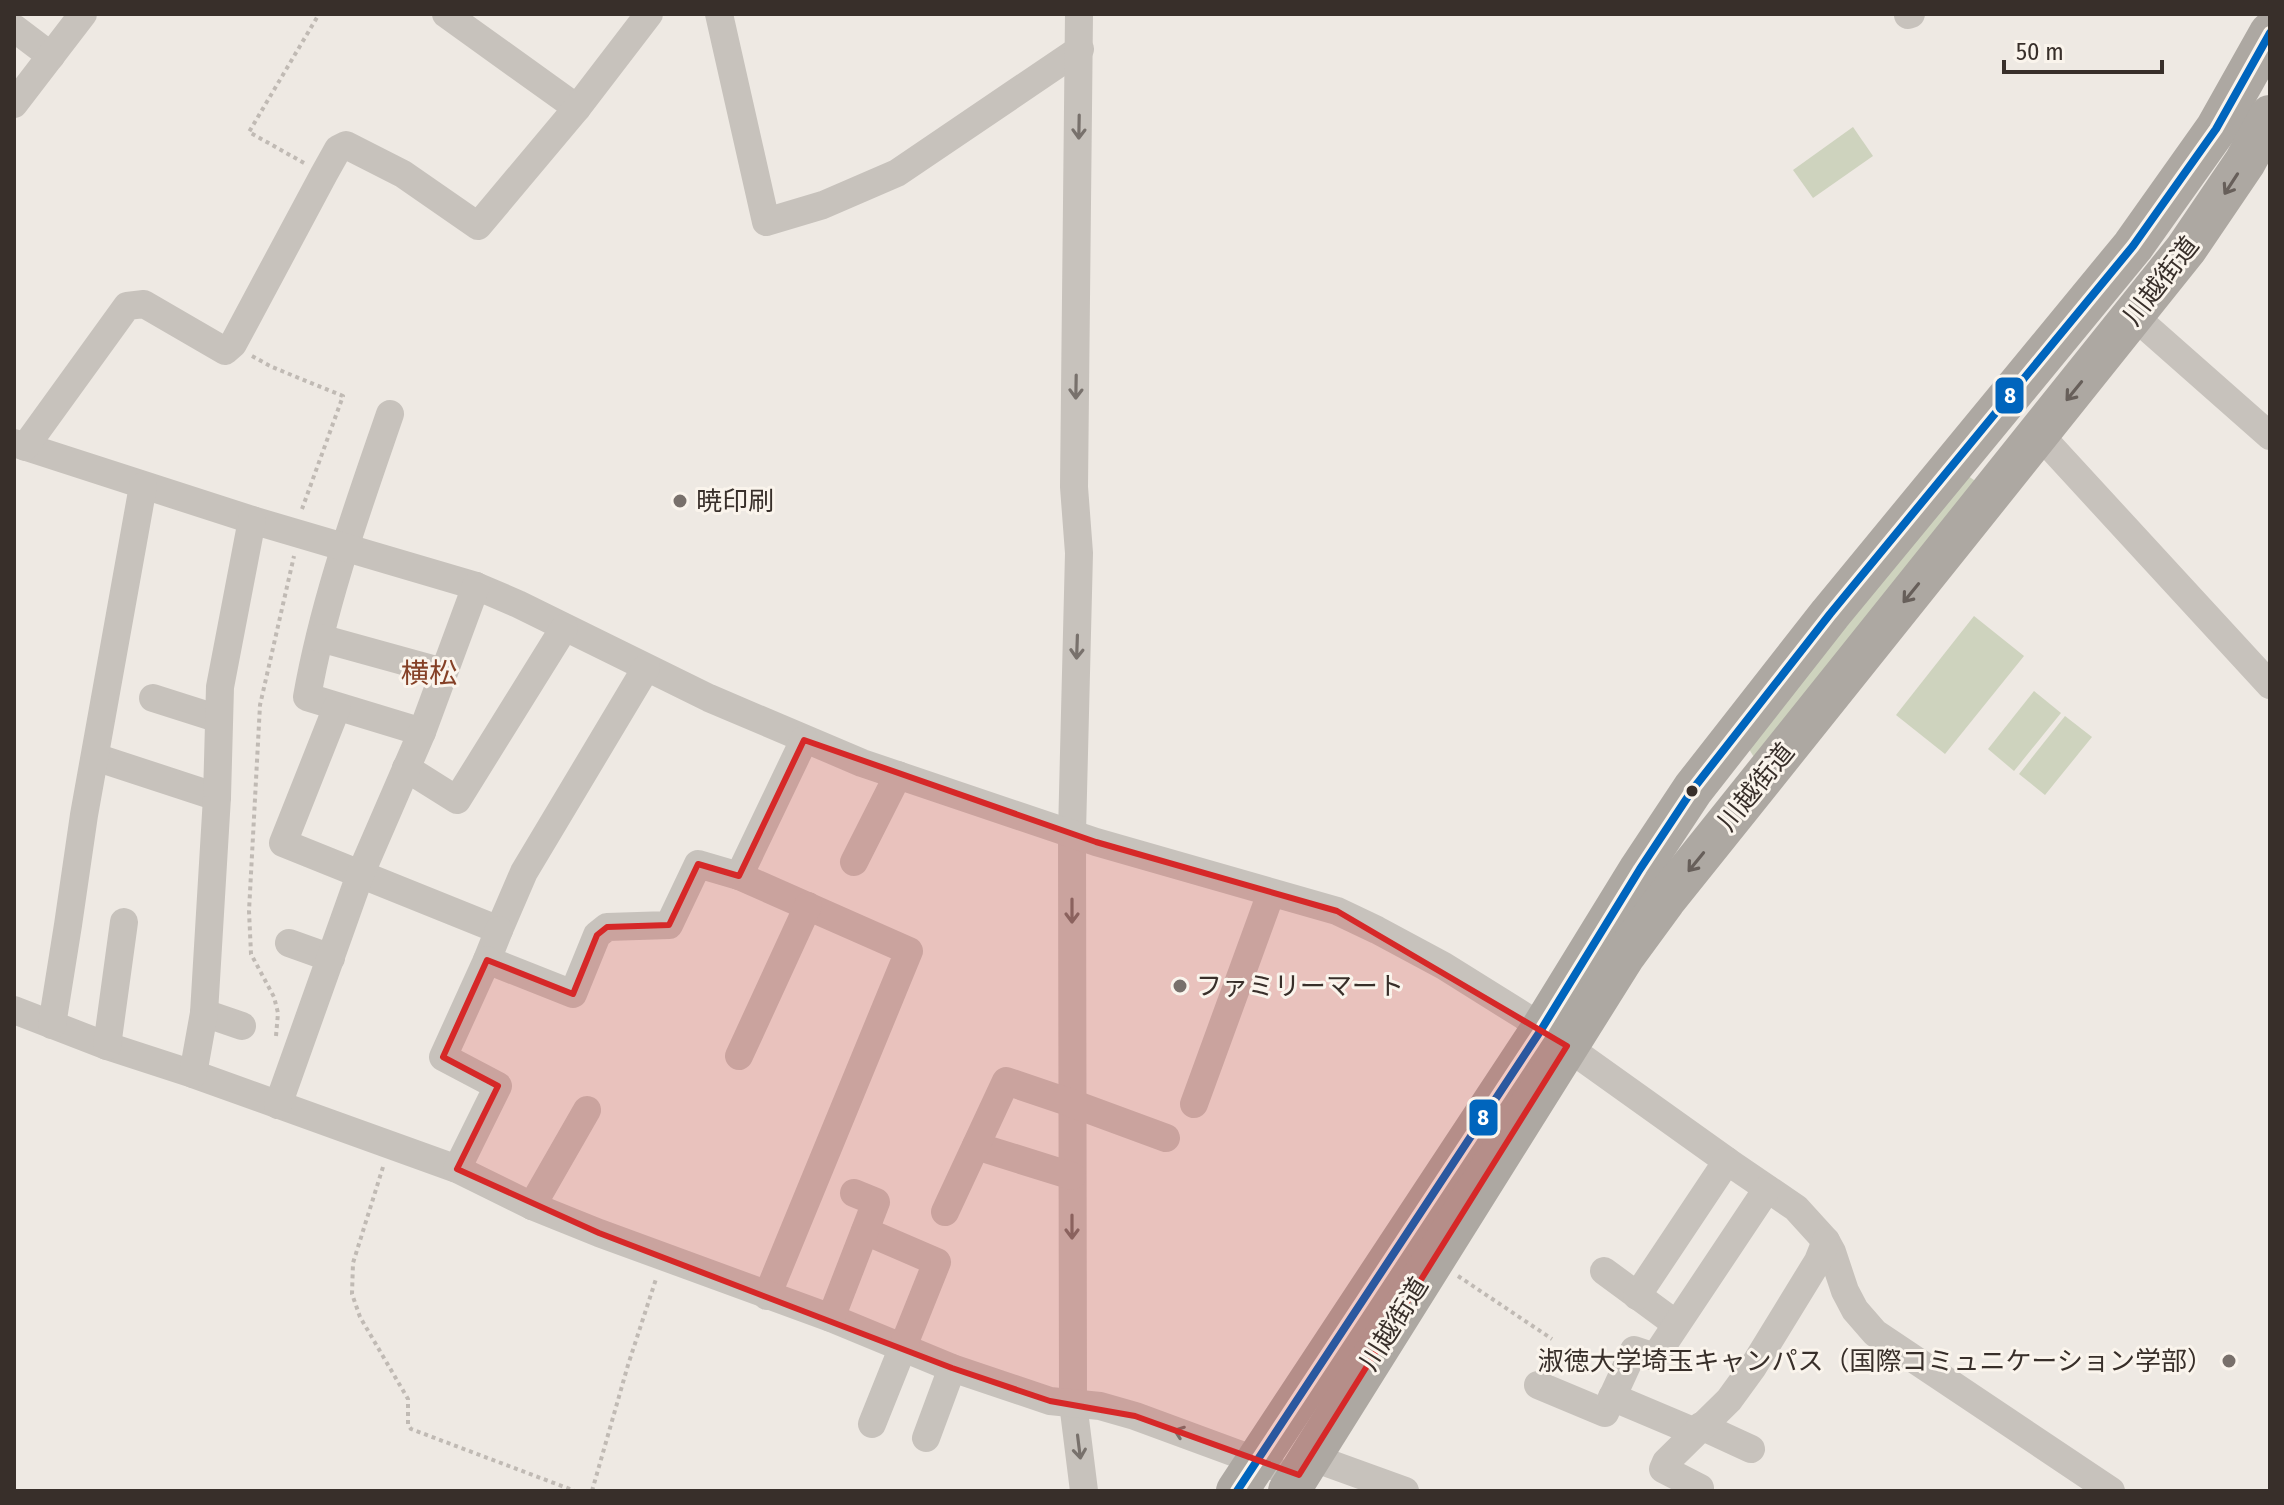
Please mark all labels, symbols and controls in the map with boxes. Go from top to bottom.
scale bar [2004,24,2162,74]
text: 50 m [2016,38,2064,66]
one-way arrow [1071,113,1087,140]
one-way arrow [2223,172,2239,195]
street label: 川越街道 [2117,230,2205,332]
one-way arrow [1068,373,1083,400]
line badge: 8 [1994,376,2025,415]
one-way arrow [2065,380,2083,401]
text: 8 [2004,382,2016,409]
place label: 暁印刷 [696,486,774,517]
marker: 暁印刷 [671,492,689,510]
one-way arrow [1902,582,1920,603]
one-way arrow [1069,633,1084,660]
district label: 横松 [401,657,457,690]
street label: 川越街道 [1711,737,1801,837]
unlabelled marker [1684,783,1700,799]
one-way arrow [1687,851,1705,872]
one-way arrow [1064,897,1080,924]
place label: ファミリーマート [1196,971,1404,1002]
marker: ファミリーマート [1171,977,1189,995]
line badge: 8 [1468,1098,1499,1137]
text: 8 [1477,1104,1489,1131]
one-way arrow [1064,1213,1080,1240]
street label: 川越街道 [1353,1272,1435,1376]
place label: 淑徳大学埼玉キャンパス（国際コミュニケーション学部） [1538,1346,2213,1377]
marker: 淑徳大学埼玉キャンパス（国際コミュニケーション学部） [2220,1352,2238,1370]
one-way arrow [1173,1426,1198,1440]
one-way arrow [1071,1433,1086,1460]

